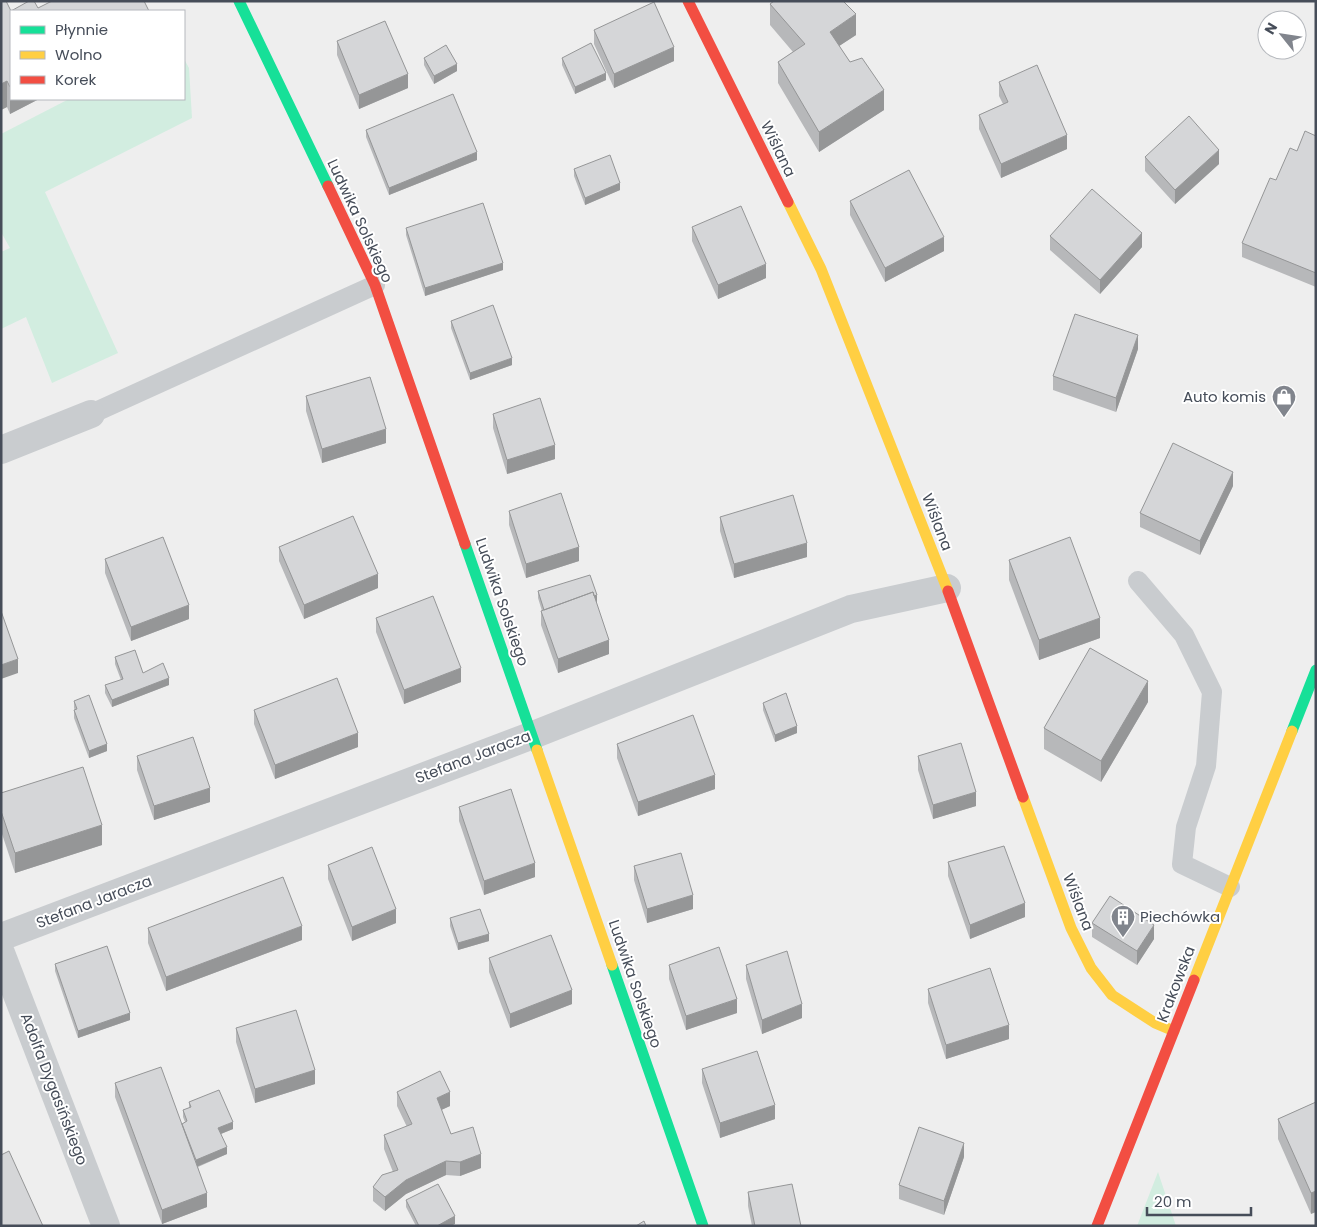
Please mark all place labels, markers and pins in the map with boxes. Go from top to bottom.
shop icon: Auto komis [1271,384,1297,418]
place label: Auto komis [1183,386,1266,407]
building icon: Piechówka [1110,904,1136,938]
place label: Piechówka [1140,906,1220,927]

